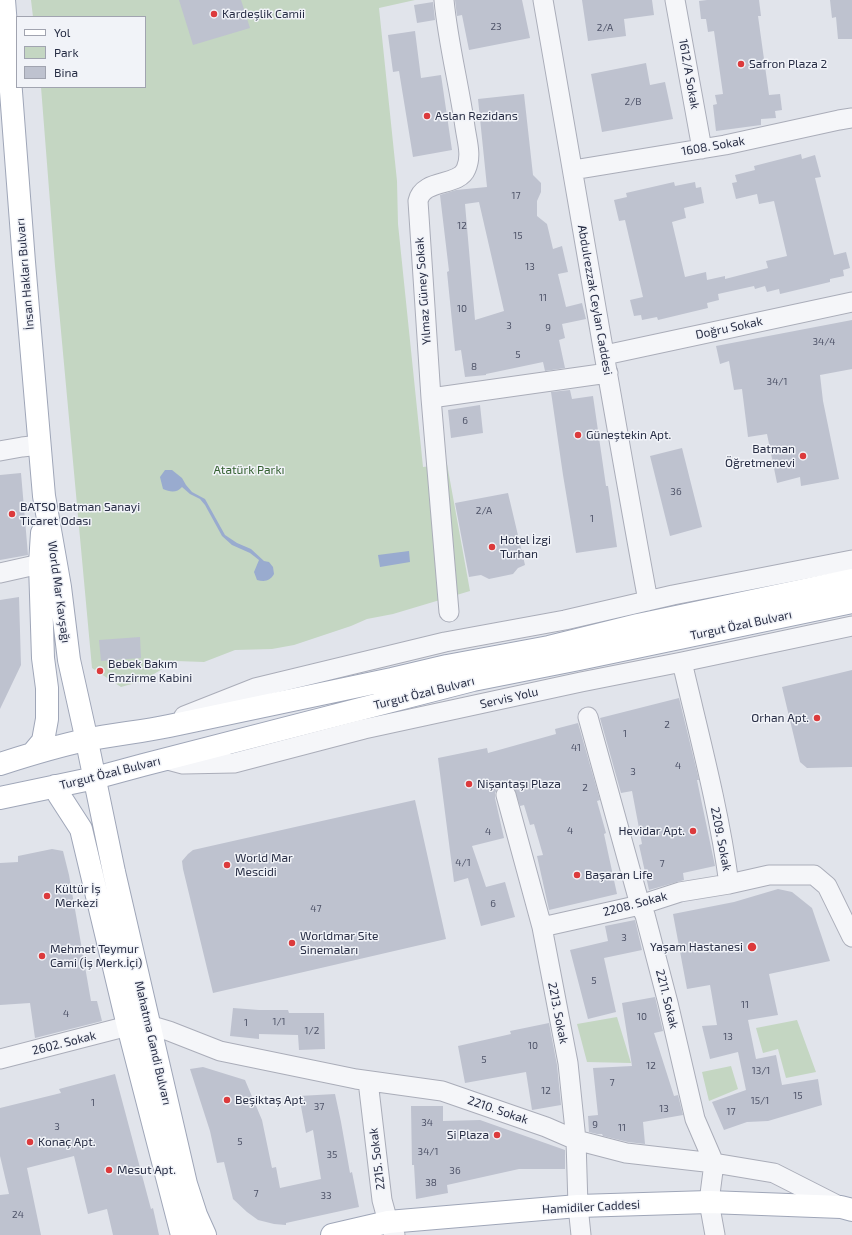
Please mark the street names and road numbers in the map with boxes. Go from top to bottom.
street label: 1612/A Sokak [676,38,702,110]
street label: 1608. Sokak [680,133,746,159]
street label: İnsan Hakları Bulvarı [13,218,37,330]
street label: Abdulrezzak Ceylan Caddesi [575,224,615,376]
street label: Yılmaz Güney Sokak [412,237,434,345]
street label: Doğru Sokak [694,314,764,342]
street label: World Mar Kavşağı [45,540,73,644]
street label: Turgut Özal Bulvarı [689,607,793,643]
street label: Turgut Özal Bulvarı [372,673,476,713]
street label: Servis Yolu [478,684,540,712]
street label: Turgut Özal Bulvarı [58,753,162,793]
street label: 2209. Sokak [708,806,734,872]
street label: 2208. Sokak [601,889,669,919]
street label: 2211. Sokak [653,968,681,1030]
street label: Mahatma Gandi Bulvarı [132,980,174,1106]
street label: 2213. Sokak [545,981,571,1045]
street label: 2602. Sokak [31,1028,97,1058]
street label: 2210. Sokak [466,1093,530,1127]
street label: 2215. Sokak [366,1127,388,1191]
street label: Hamidiler Caddesi [542,1197,640,1217]

